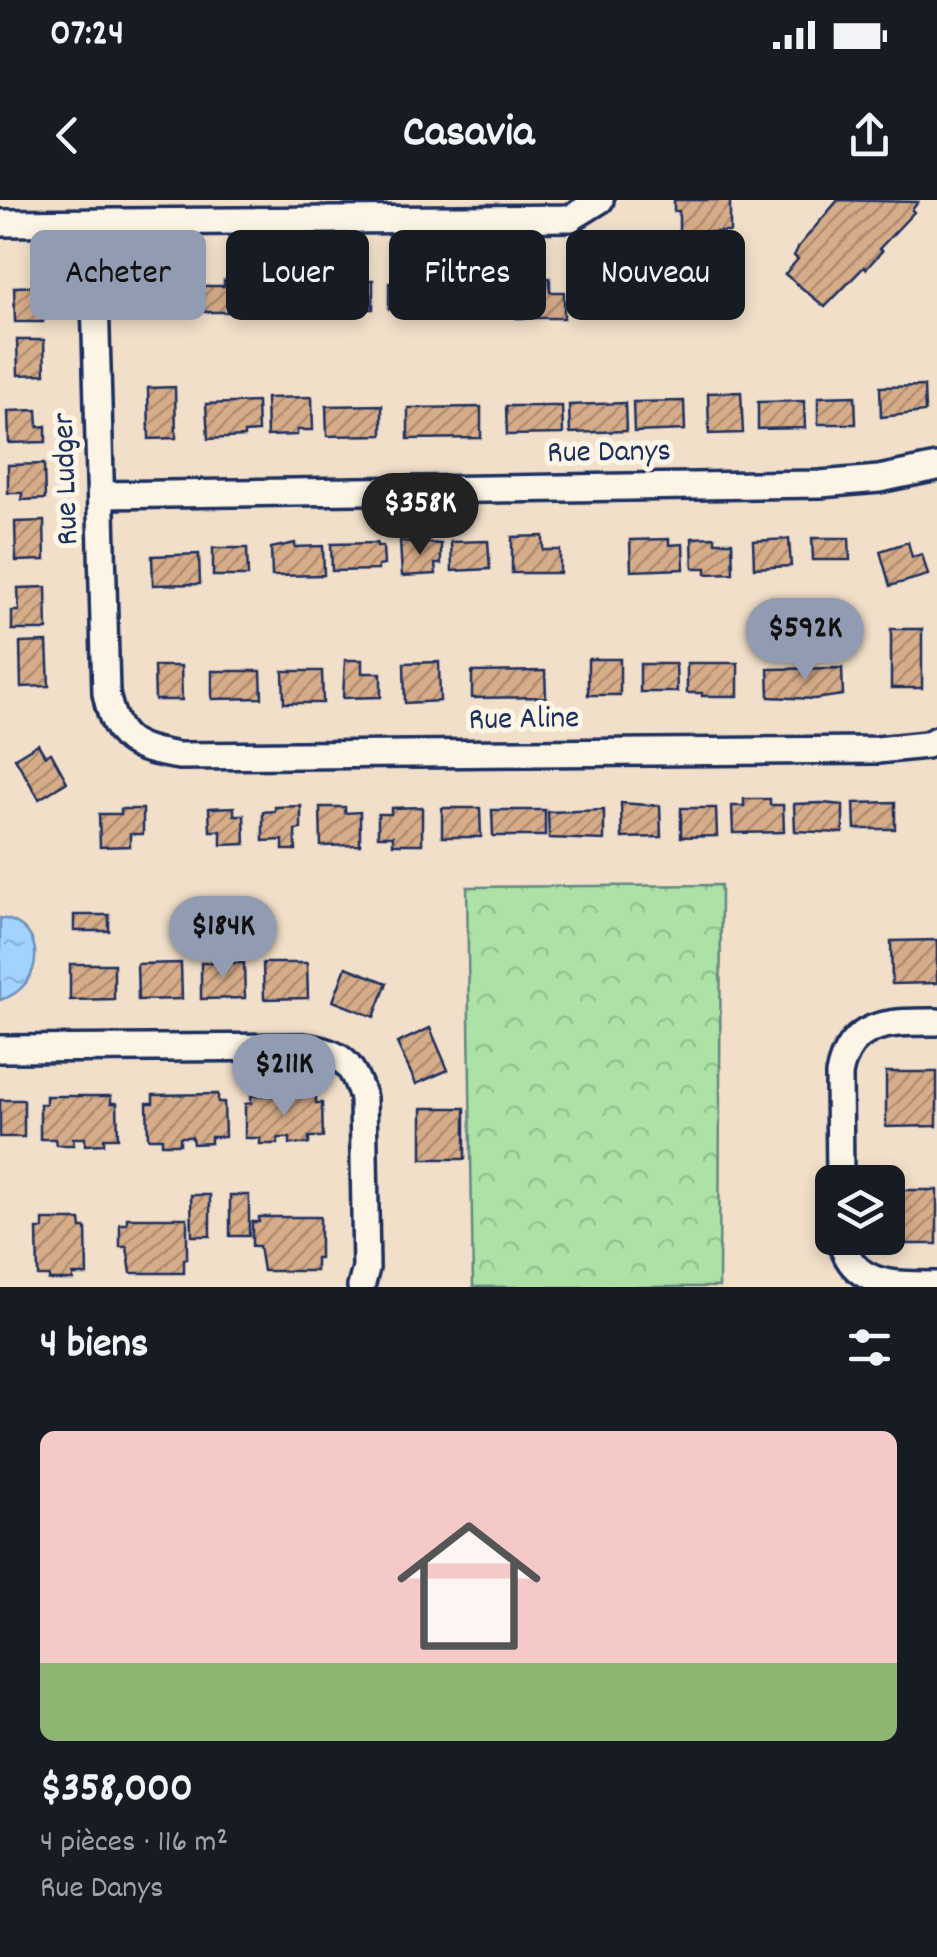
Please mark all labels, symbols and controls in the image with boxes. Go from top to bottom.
text: 07:24 [50,8,124,63]
text: Casavia [403,103,534,167]
icon: back [40,108,95,163]
icon: share [842,108,897,163]
chip: Acheter [30,230,206,320]
chip: Louer [226,230,369,320]
chip: Filtres [389,230,546,320]
chip: Nouveau [566,230,745,320]
street label: Rue Ludger [43,412,93,546]
street label: Rue Danys [547,430,671,478]
pin: $358K [350,473,490,558]
text: $358K [384,482,456,528]
pin: $592K [735,598,875,683]
text: $592K [768,607,842,653]
street label: Rue Aline [468,697,580,745]
pin: $184K [153,896,293,981]
text: $184K [191,905,255,951]
pin: $211K [214,1034,354,1119]
text: $211K [254,1043,314,1089]
map controls [815,1165,905,1255]
button: layers [815,1165,905,1255]
text: 4 biens [40,1317,149,1377]
icon: filters [842,1320,897,1375]
icon: home [379,1496,559,1676]
text: $358,000 [40,1761,193,1821]
text: 4 pièces · 116 m² [40,1821,228,1867]
text: Rue Danys [40,1867,164,1913]

